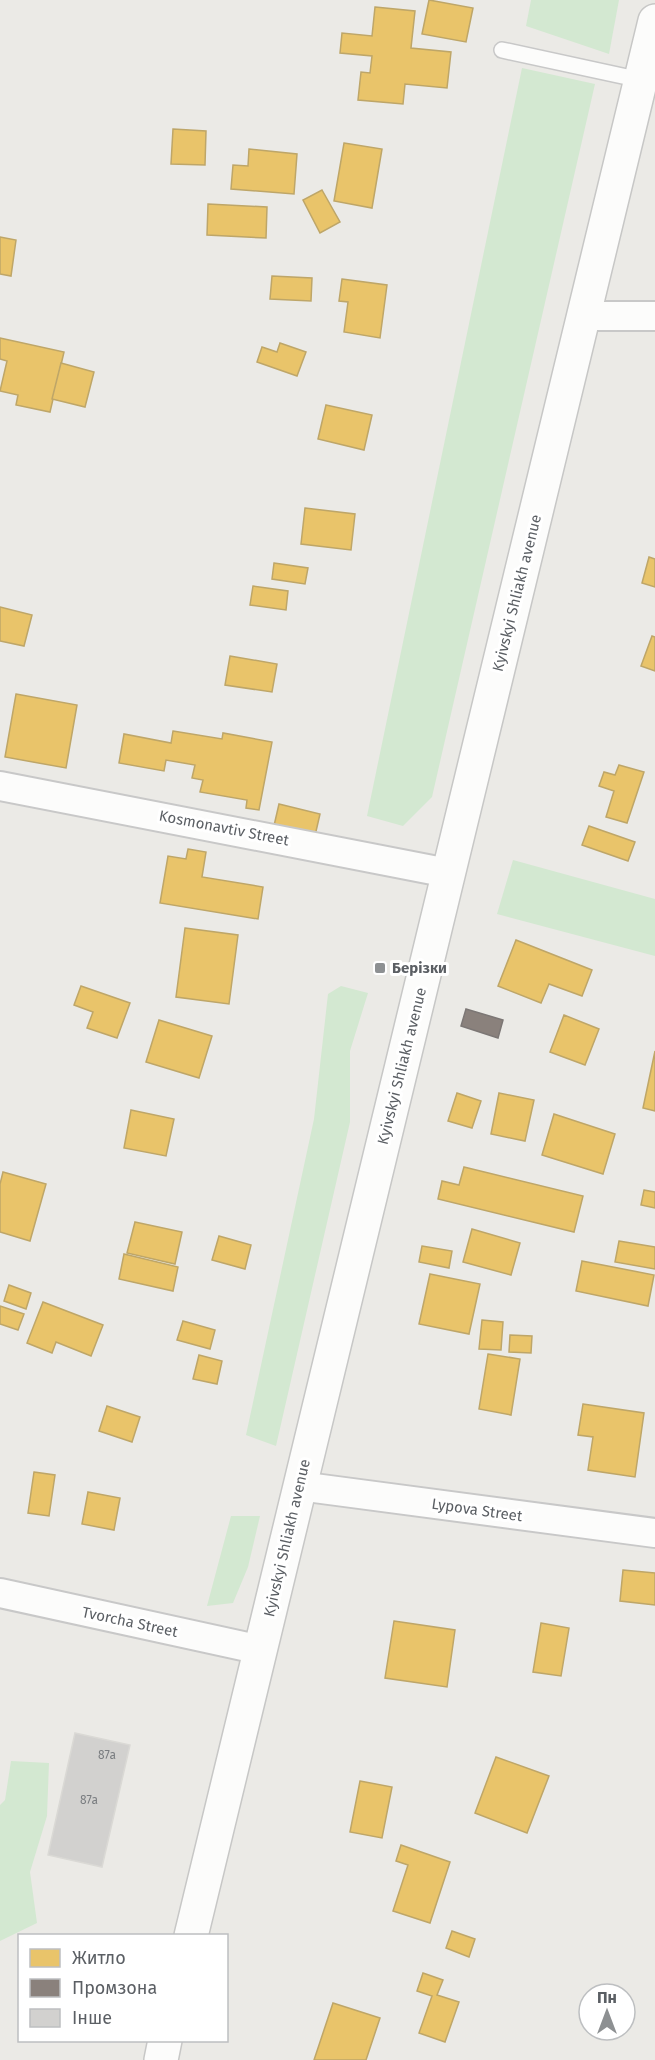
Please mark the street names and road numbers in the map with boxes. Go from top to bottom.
street label: Kyivskyi Shliakh avenue [489,513,545,673]
street label: Kosmonavtiv Street [158,807,291,850]
street label: Kyivskyi Shliakh avenue [374,986,430,1146]
street label: Kyivskyi Shliakh avenue [260,1457,314,1619]
street label: Lypova Street [430,1495,524,1525]
street label: Tvorcha Street [81,1603,180,1641]

